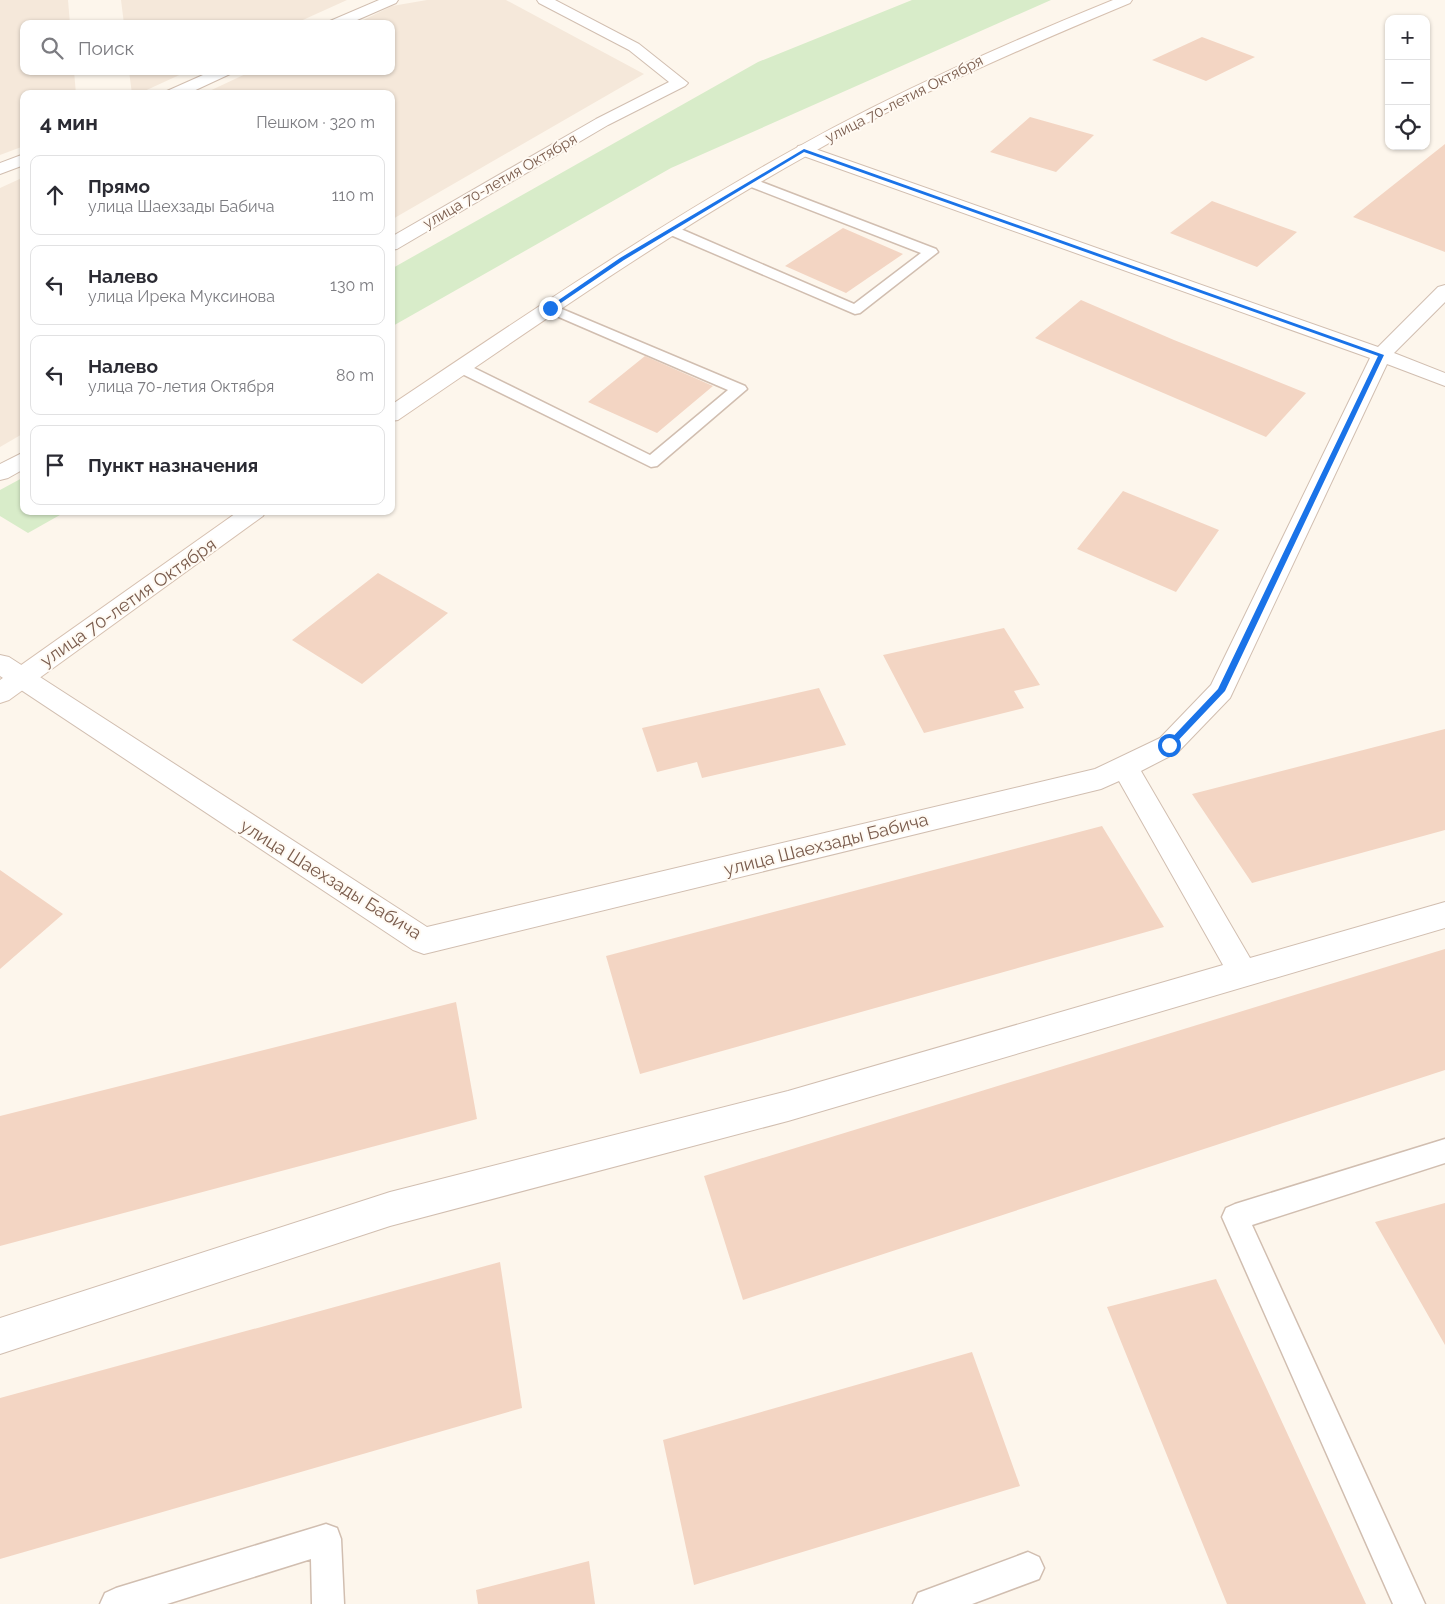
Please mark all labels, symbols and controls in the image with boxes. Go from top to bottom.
map controls [1385,15,1430,150]
button: + [1385,15,1430,60]
search box [20,20,395,75]
icon: search [38,34,66,62]
text: Поиск [78,37,134,59]
street label: улица 70-летия Октября [822,51,986,147]
button: − [1385,60,1430,105]
button: locate [1385,105,1430,150]
text: 4 мин [40,110,98,135]
text: Пешком · 320 m [256,113,375,132]
street label: улица 70-летия Октября [420,130,580,232]
text: Прямо [88,175,150,197]
icon: ahead [41,181,69,209]
text: 110 m [332,186,374,205]
text: улица Шаехзады Бабича [88,197,274,216]
text: Налево [88,265,158,287]
icon: left [41,271,69,299]
text: 130 m [330,276,374,295]
text: улица Ирека Муксинова [88,287,275,306]
route end [539,297,562,320]
text: Налево [88,355,158,377]
icon: left [41,361,69,389]
text: 80 m [336,366,374,385]
text: улица 70-летия Октября [88,377,274,396]
icon: arrive [41,451,69,479]
text: Пункт назначения [88,454,258,476]
street label: улица 70-летия Октября [36,533,220,671]
route start [1158,734,1181,757]
street label: улица Шаехзады Бабича [722,808,930,880]
street label: улица Шаехзады Бабича [237,815,425,943]

